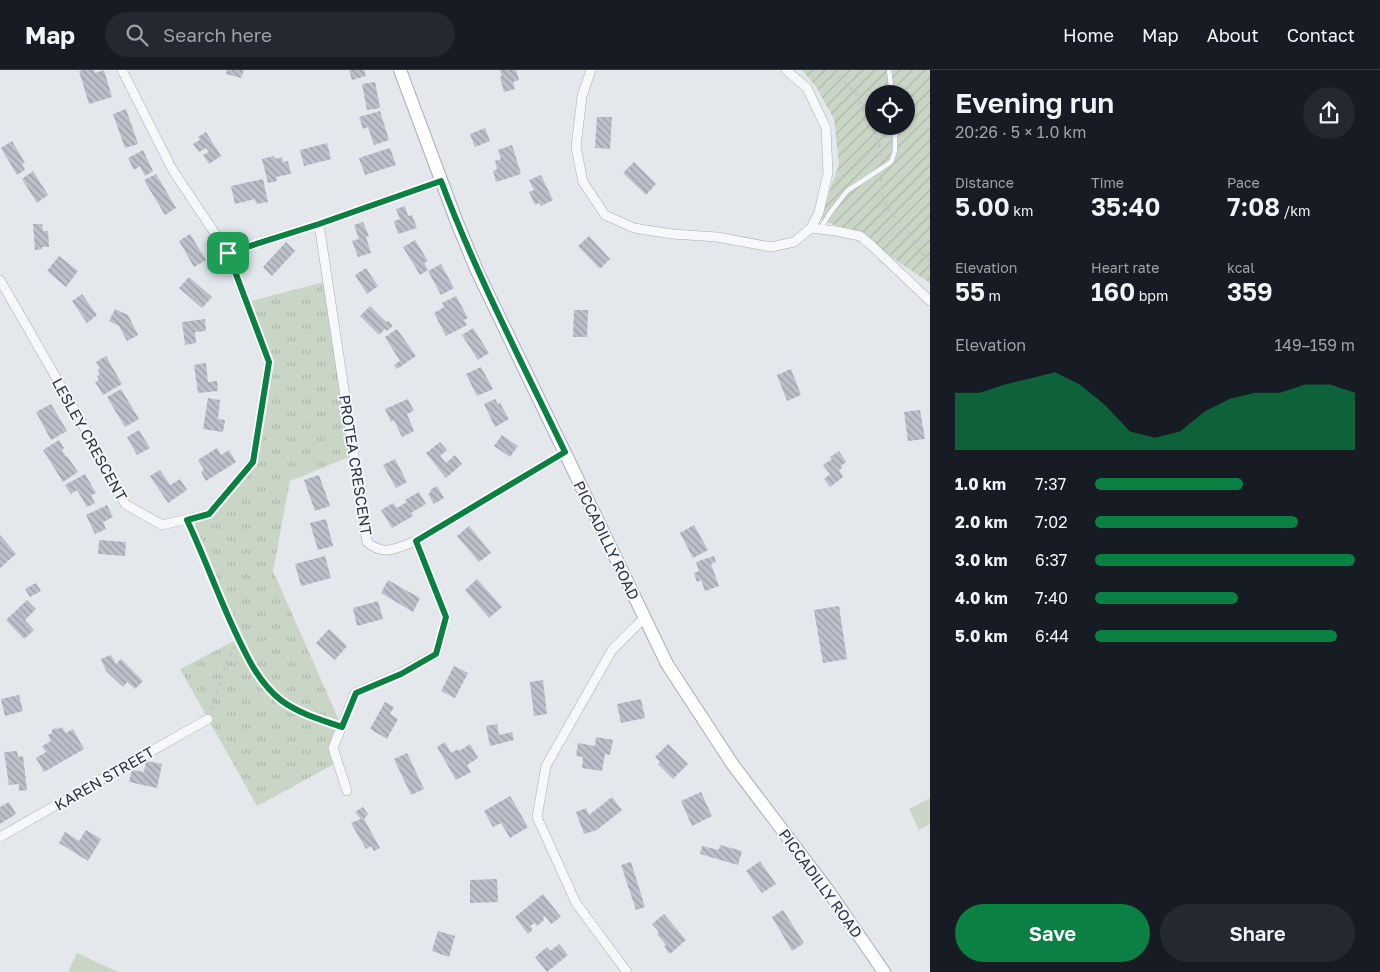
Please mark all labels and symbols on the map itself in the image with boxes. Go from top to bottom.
pin [207,232,249,274]
street label: LESLEY CRESCENT [49,374,131,504]
street label: PROTEA CRESCENT [336,393,376,537]
street label: PICCADILLY ROAD [570,478,644,602]
street label: KAREN STREET [51,742,157,814]
street label: PICCADILLY ROAD [775,825,867,941]

